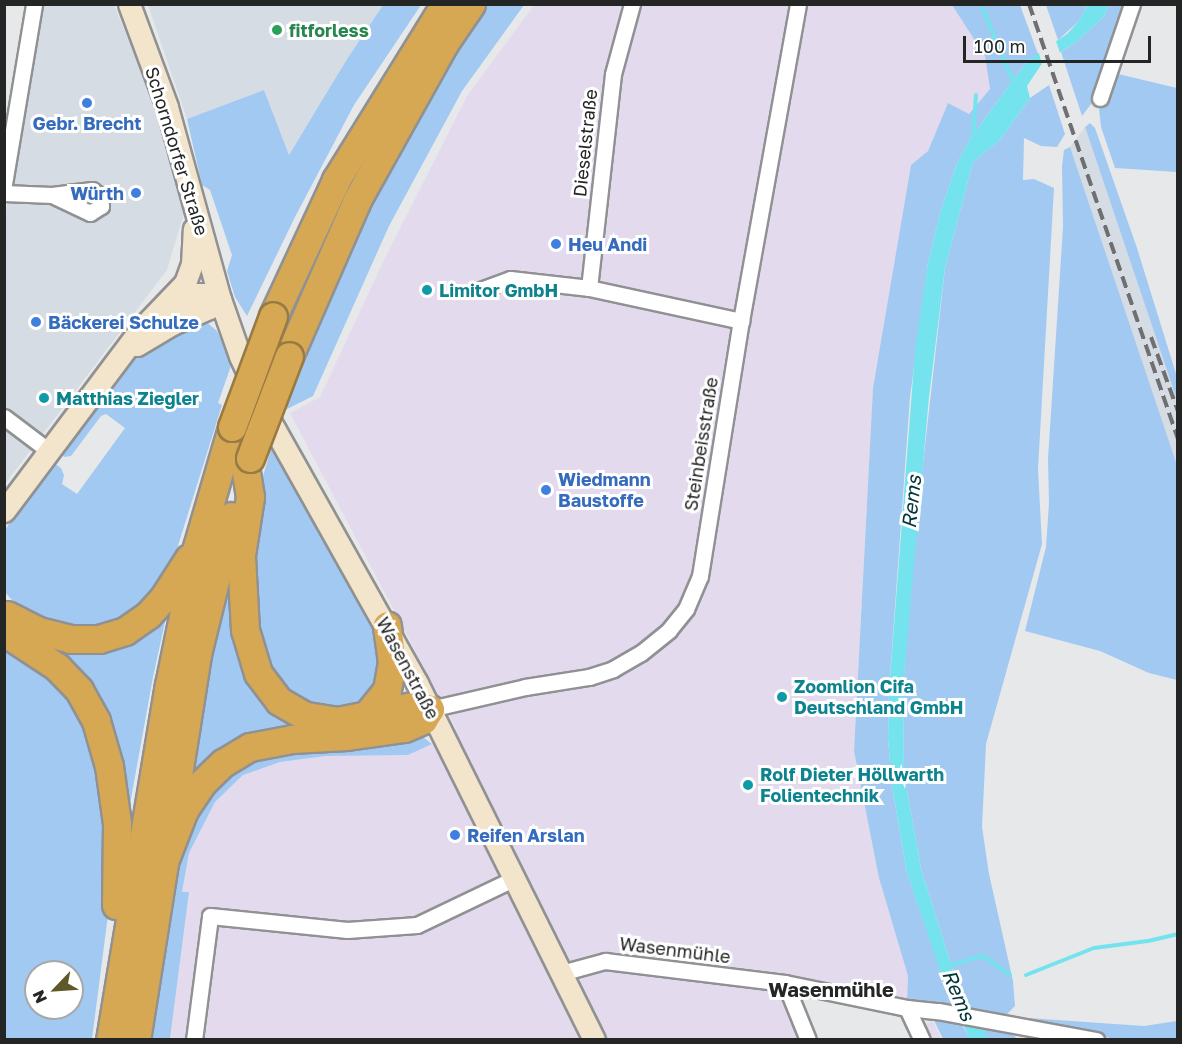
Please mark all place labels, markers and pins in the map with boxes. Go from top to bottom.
place label: fitforless [289,19,369,41]
marker: fitforless [270,23,284,37]
marker: Gebr. Brecht [80,96,94,110]
place label: Gebr. Brecht [33,112,141,134]
place label: Würth [70,182,124,204]
marker: Würth [129,186,143,200]
place label: Heu Andi [568,233,647,255]
marker: Heu Andi [549,237,563,251]
place label: Limitor GmbH [439,279,558,301]
marker: Limitor GmbH [420,283,434,297]
place label: Bäckerei Schulze [48,311,199,333]
marker: Bäckerei Schulze [29,315,43,329]
place label: Matthias Ziegler [56,387,199,409]
marker: Matthias Ziegler [37,391,51,405]
place label: Wiedmann Baustoffe [558,469,651,512]
marker: Wiedmann Baustoffe [539,483,553,497]
place label: Zoomlion Cifa Deutschland GmbH [794,676,963,718]
marker: Zoomlion Cifa Deutschland GmbH [775,690,789,704]
place label: Rolf Dieter Höllwarth Folientechnik [760,764,944,806]
marker: Rolf Dieter Höllwarth Folientechnik [741,778,755,792]
place label: Reifen Arslan [467,824,585,846]
marker: Reifen Arslan [448,828,462,842]

